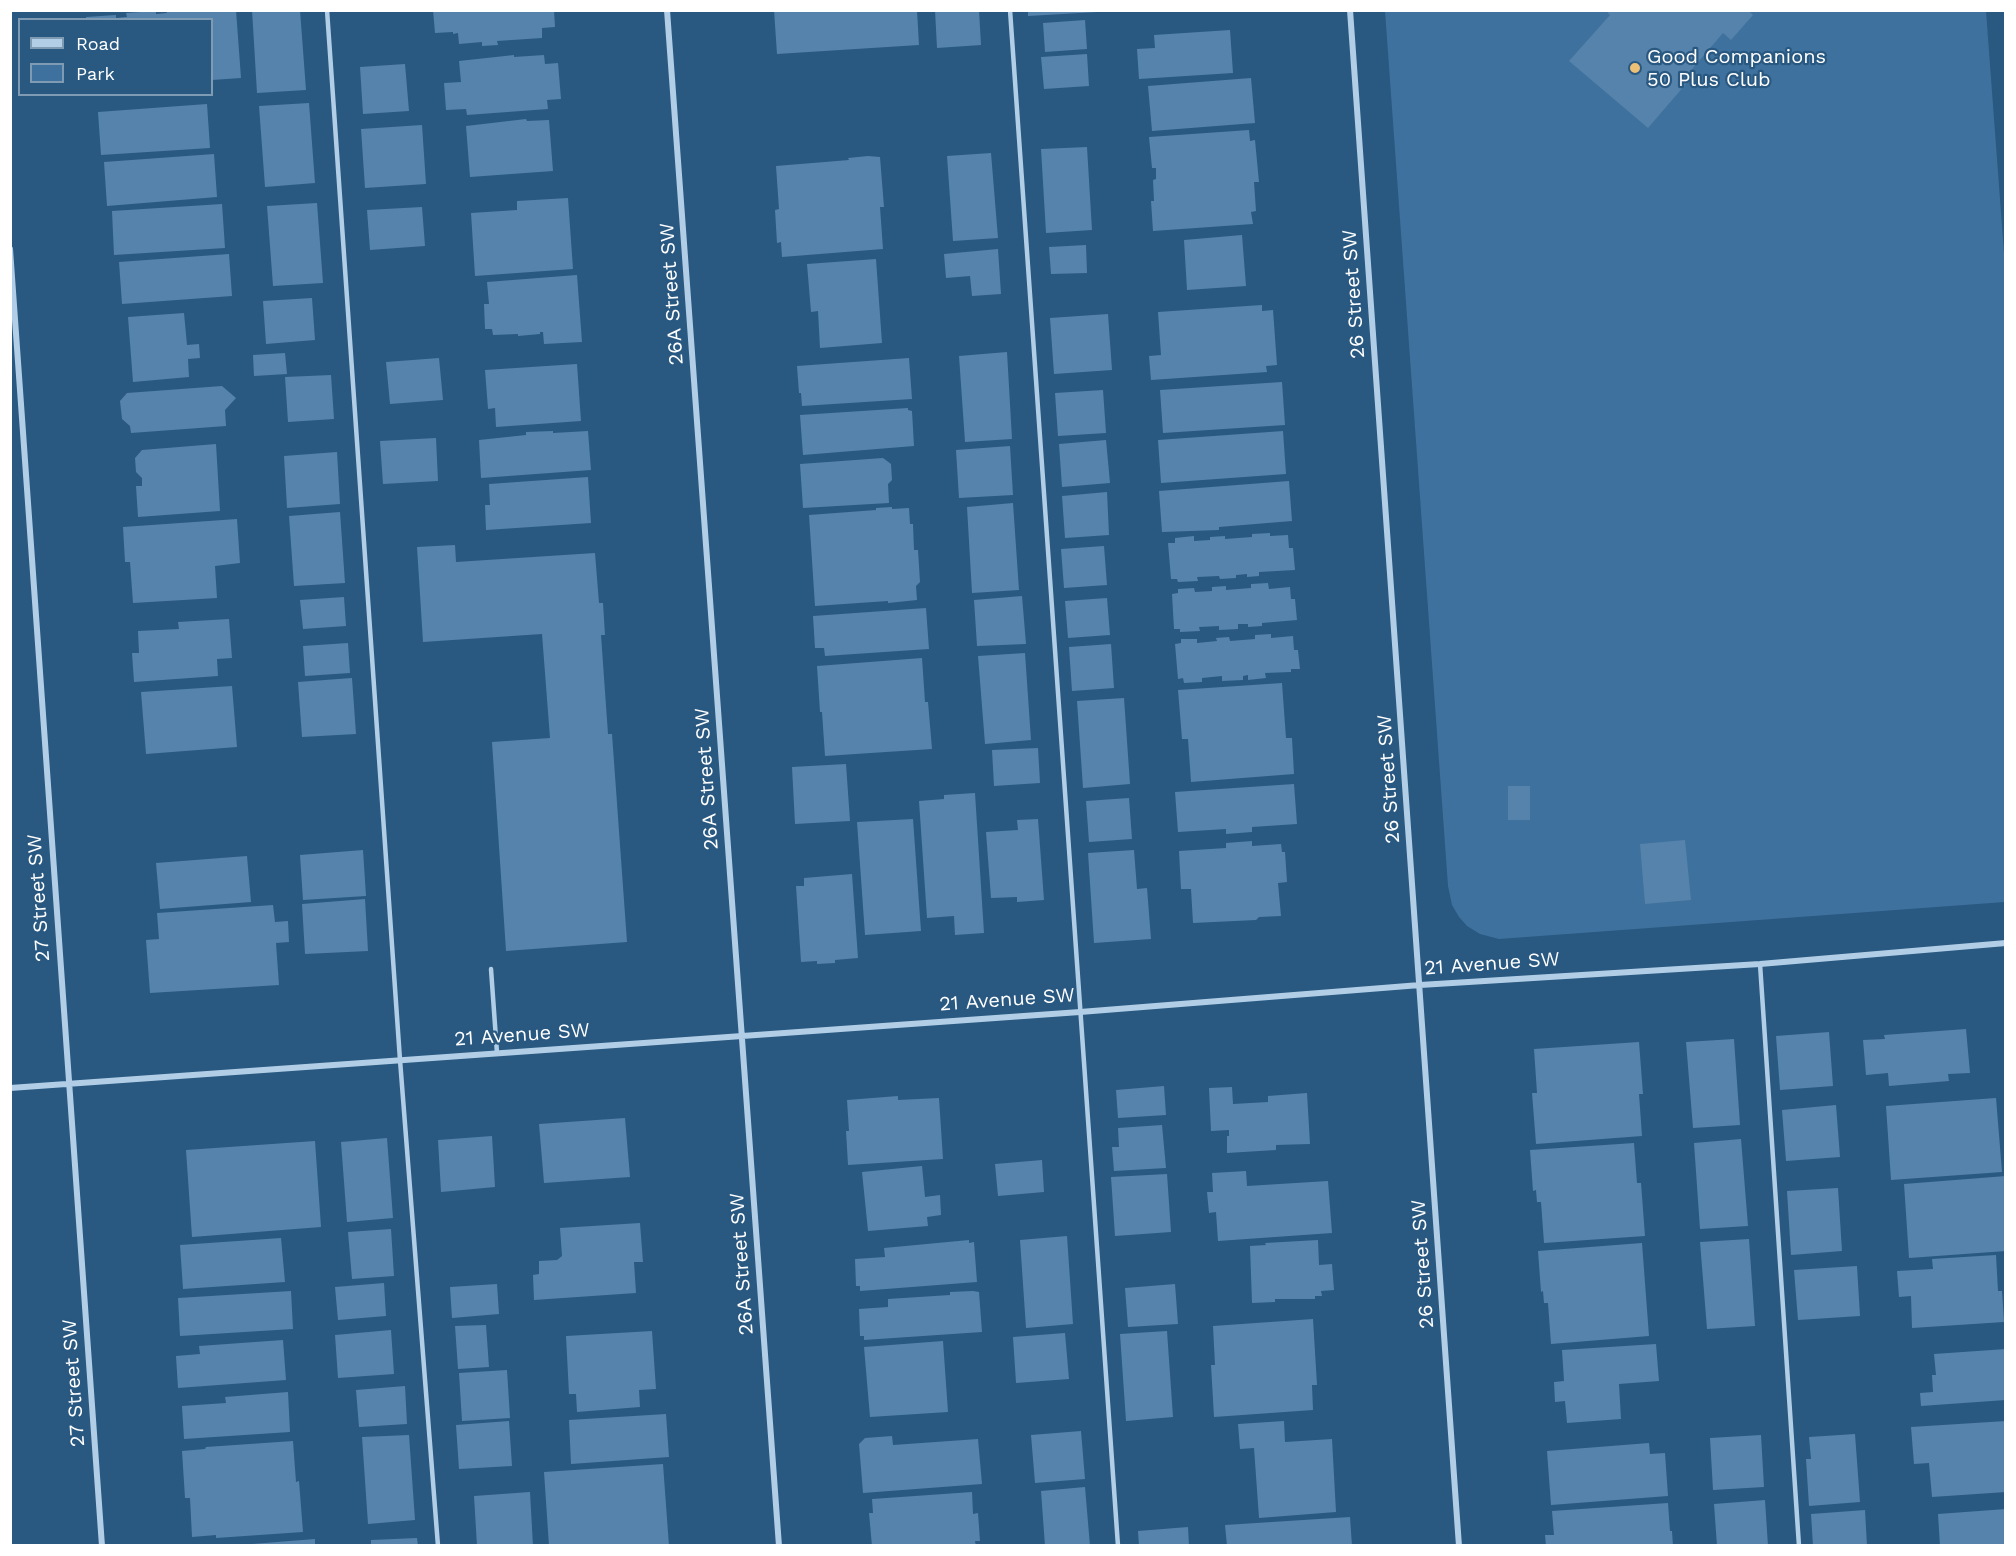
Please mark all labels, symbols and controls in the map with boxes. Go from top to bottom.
legend [18,18,213,96]
text: Road [76,33,120,54]
place label: Good Companions 50 Plus Club [1647,45,1826,92]
marker: Good Companions 50 Plus Club [1628,61,1642,75]
text: Park [76,63,115,84]
street label: 26A Street SW [655,222,689,366]
street label: 26 Street SW [1338,229,1370,359]
street label: 26A Street SW [690,707,724,851]
street label: 26 Street SW [1373,714,1405,844]
street label: 27 Street SW [23,833,55,963]
street label: 21 Avenue SW [1423,947,1561,981]
street label: 21 Avenue SW [938,983,1076,1017]
street label: 21 Avenue SW [453,1018,591,1052]
street label: 26A Street SW [725,1192,759,1336]
street label: 26 Street SW [1407,1199,1439,1329]
street label: 27 Street SW [58,1318,90,1448]

